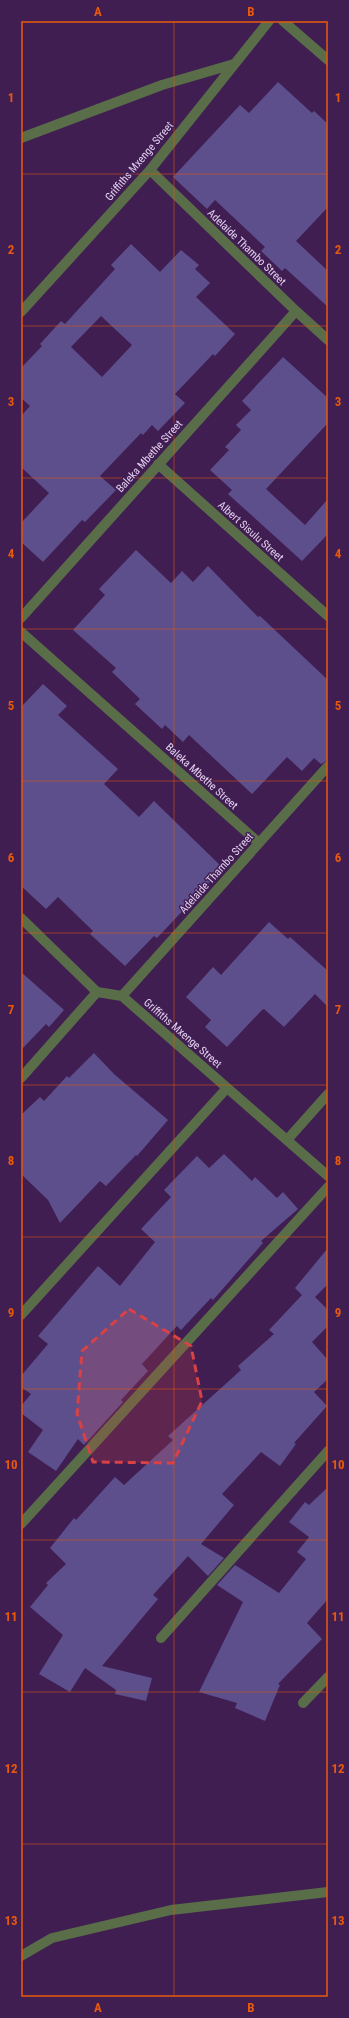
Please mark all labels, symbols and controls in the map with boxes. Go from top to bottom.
text: A [94,4,102,19]
text: B [247,4,255,19]
text: 1 [8,90,14,105]
text: 1 [335,90,341,105]
street label: Griffiths Mxenge Street [103,119,176,203]
street label: Adelaide Thambo Street [205,207,289,288]
text: 2 [8,242,15,257]
text: 2 [335,242,342,257]
text: 3 [8,394,14,409]
text: 3 [335,394,341,409]
street label: Baleka Mbethe Street [114,418,185,495]
street label: Albert Sisulu Street [215,499,286,564]
text: 4 [8,546,15,561]
text: 4 [335,546,342,561]
text: 5 [8,698,15,713]
text: 5 [335,698,342,713]
street label: Baleka Mbethe Street [163,741,240,812]
street label: Adelaide Thambo Street [177,830,256,916]
text: 6 [8,850,15,865]
text: 6 [335,850,342,865]
street label: Griffiths Mxenge Street [141,996,224,1071]
text: 7 [8,1002,15,1017]
text: 7 [335,1002,342,1017]
text: 8 [8,1153,14,1168]
text: 8 [335,1153,341,1168]
text: 9 [8,1305,14,1320]
text: 9 [335,1305,341,1320]
text: 10 [4,1457,18,1472]
text: 10 [331,1457,345,1472]
text: 11 [4,1609,18,1624]
text: 11 [331,1609,345,1624]
text: 12 [4,1761,18,1776]
text: 12 [331,1761,345,1776]
text: 13 [4,1913,18,1928]
text: 13 [331,1913,345,1928]
text: A [94,2000,102,2015]
text: B [247,2000,255,2015]

